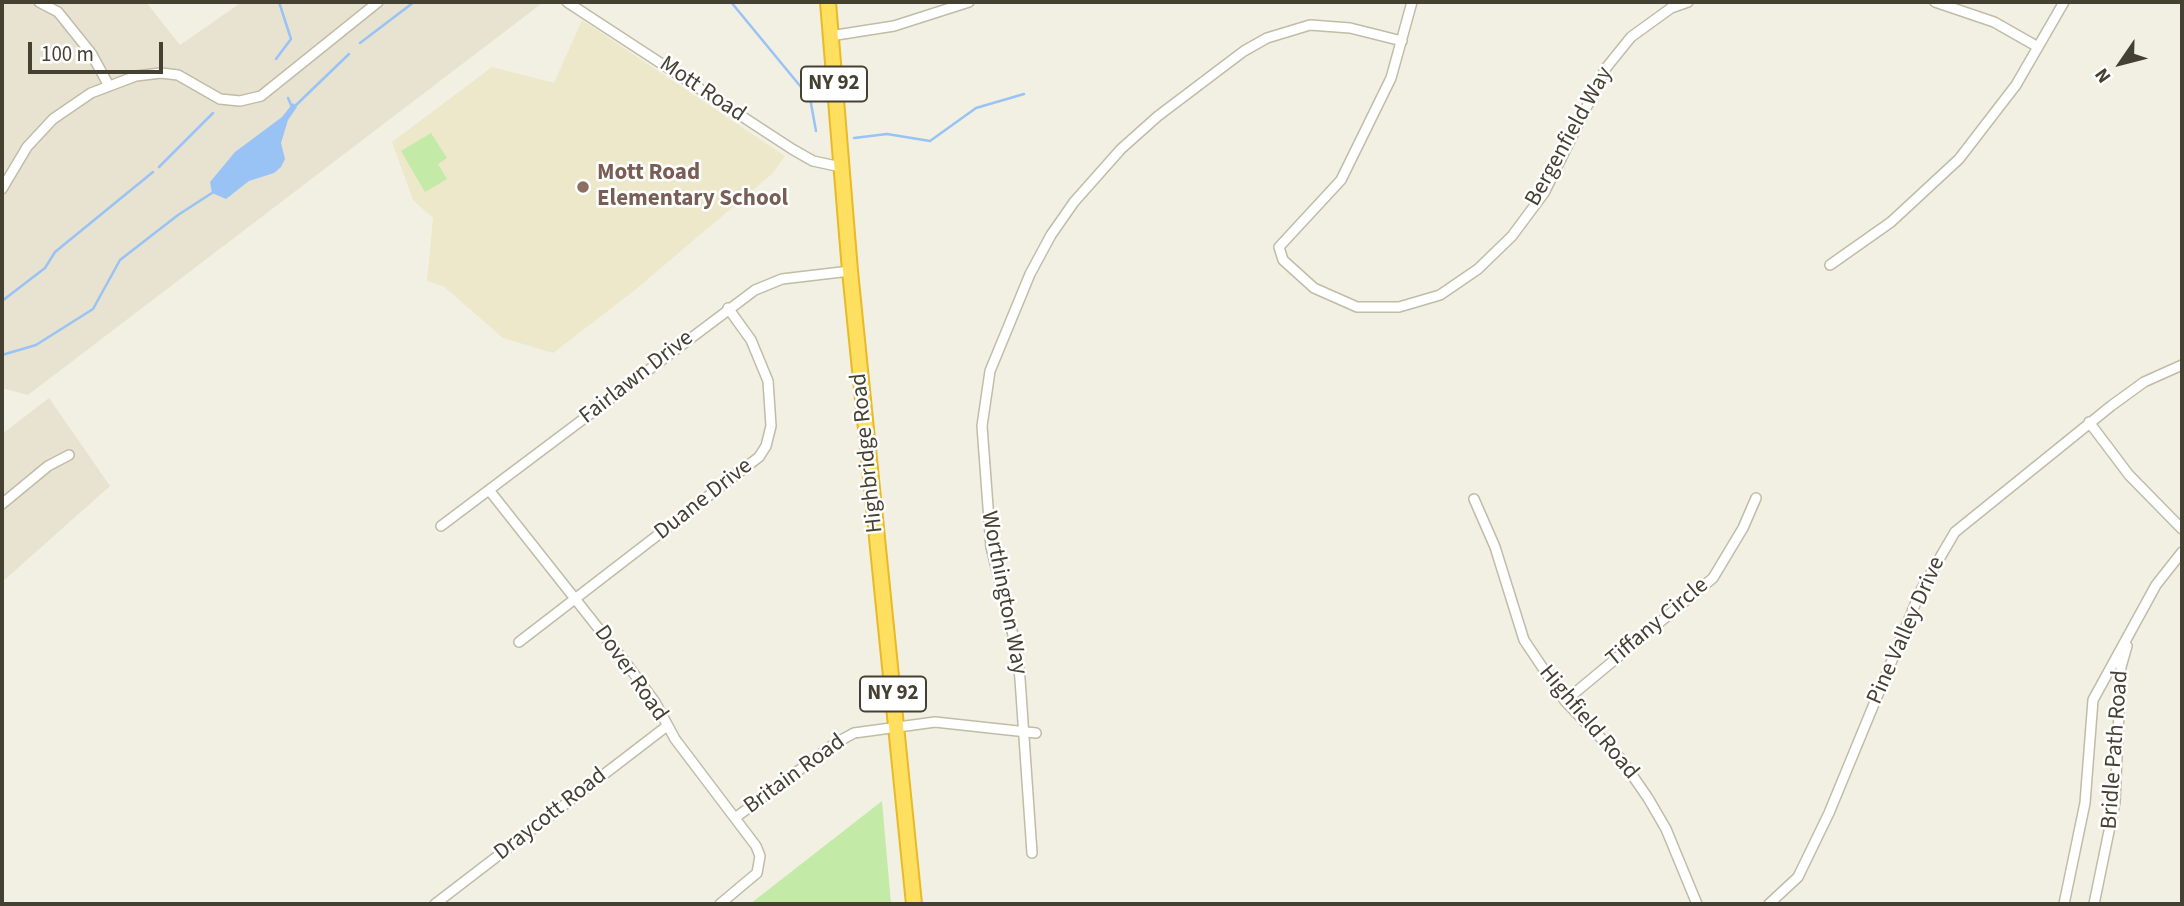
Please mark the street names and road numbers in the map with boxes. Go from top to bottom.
street label: Mott Road [654,51,750,129]
street label: Bergenfield Way [1520,63,1620,211]
road number: NY 92 [801,66,867,102]
street label: Fairlawn Drive [575,325,699,431]
street label: Highbridge Road [846,372,890,534]
street label: Duane Drive [650,453,758,547]
street label: Worthington Way [974,509,1032,677]
street label: Pine Valley Drive [1862,553,1952,709]
street label: Tiffany Circle [1601,572,1715,674]
street label: Dover Road [587,621,673,727]
street label: Highfield Road [1532,660,1644,786]
street label: Bridle Path Road [2097,670,2135,830]
road number: NY 92 [860,676,926,712]
street label: Britain Road [739,729,851,821]
street label: Draycott Road [489,763,613,867]

